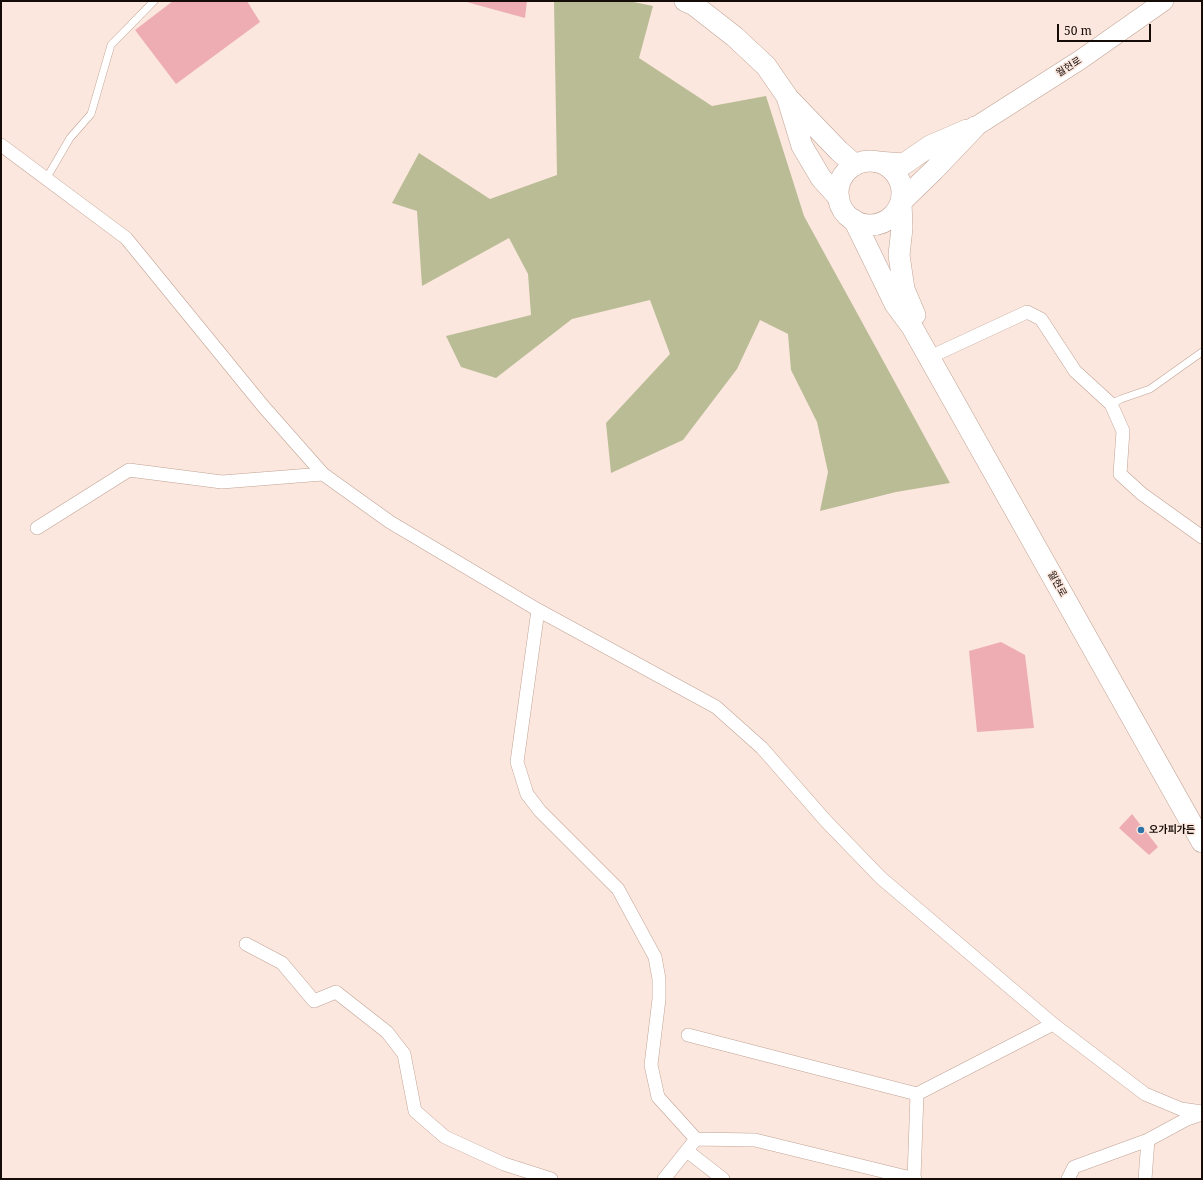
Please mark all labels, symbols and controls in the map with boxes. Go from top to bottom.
scale bar [1059,16,1153,42]
text: 50 m [1064,22,1092,39]
street label: 월현로 [1054,54,1084,80]
street label: 월현로 [1045,569,1069,599]
place label: 오가피가든 [1149,824,1195,836]
marker: 오가피가든 [1136,825,1146,835]

